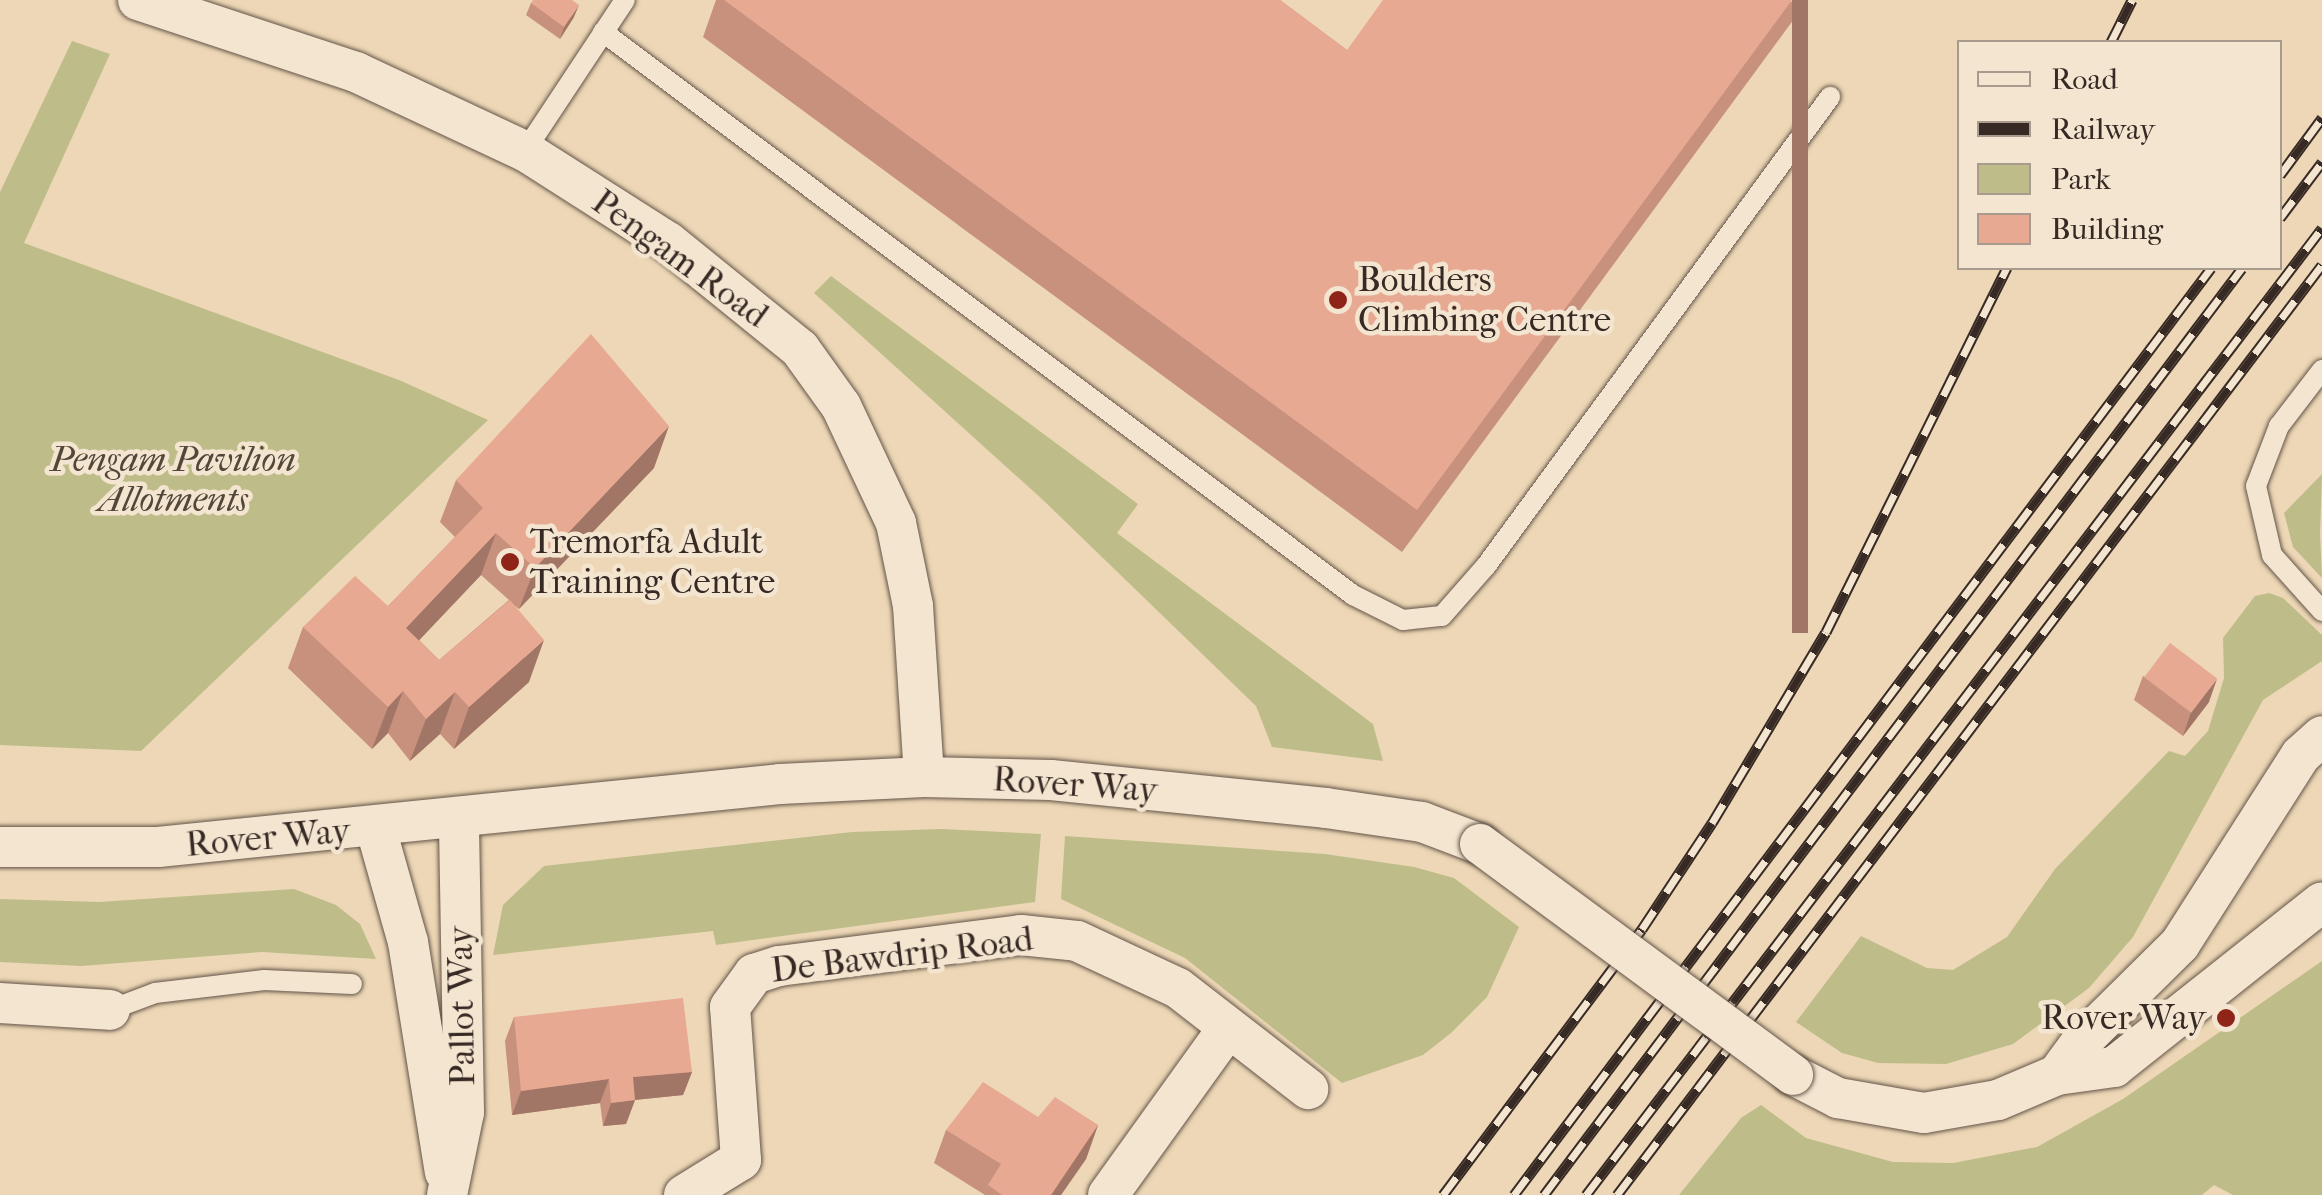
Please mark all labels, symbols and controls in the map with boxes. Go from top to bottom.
legend [1957,40,2282,270]
text: Road [2051,62,2118,97]
text: Railway [2051,112,2155,147]
text: Park [2051,162,2111,197]
street label: Pengam Road [584,181,776,337]
text: Building [2051,212,2163,247]
place label: Boulders Climbing Centre [1358,259,1611,341]
marker: Boulders Climbing Centre [1327,289,1349,311]
park label: Pengam Pavilion Allotments [50,439,296,521]
place label: Tremorfa Adult Training Centre [530,521,775,603]
marker: Tremorfa Adult Training Centre [499,551,521,573]
street label: Rover Way [991,758,1159,812]
street label: Rover Way [184,810,352,866]
street label: De Bawdrip Road [769,918,1035,992]
street label: Pallot Way [440,926,484,1086]
place label: Rover Way [2041,997,2206,1039]
marker: Rover Way [2215,1007,2237,1029]

